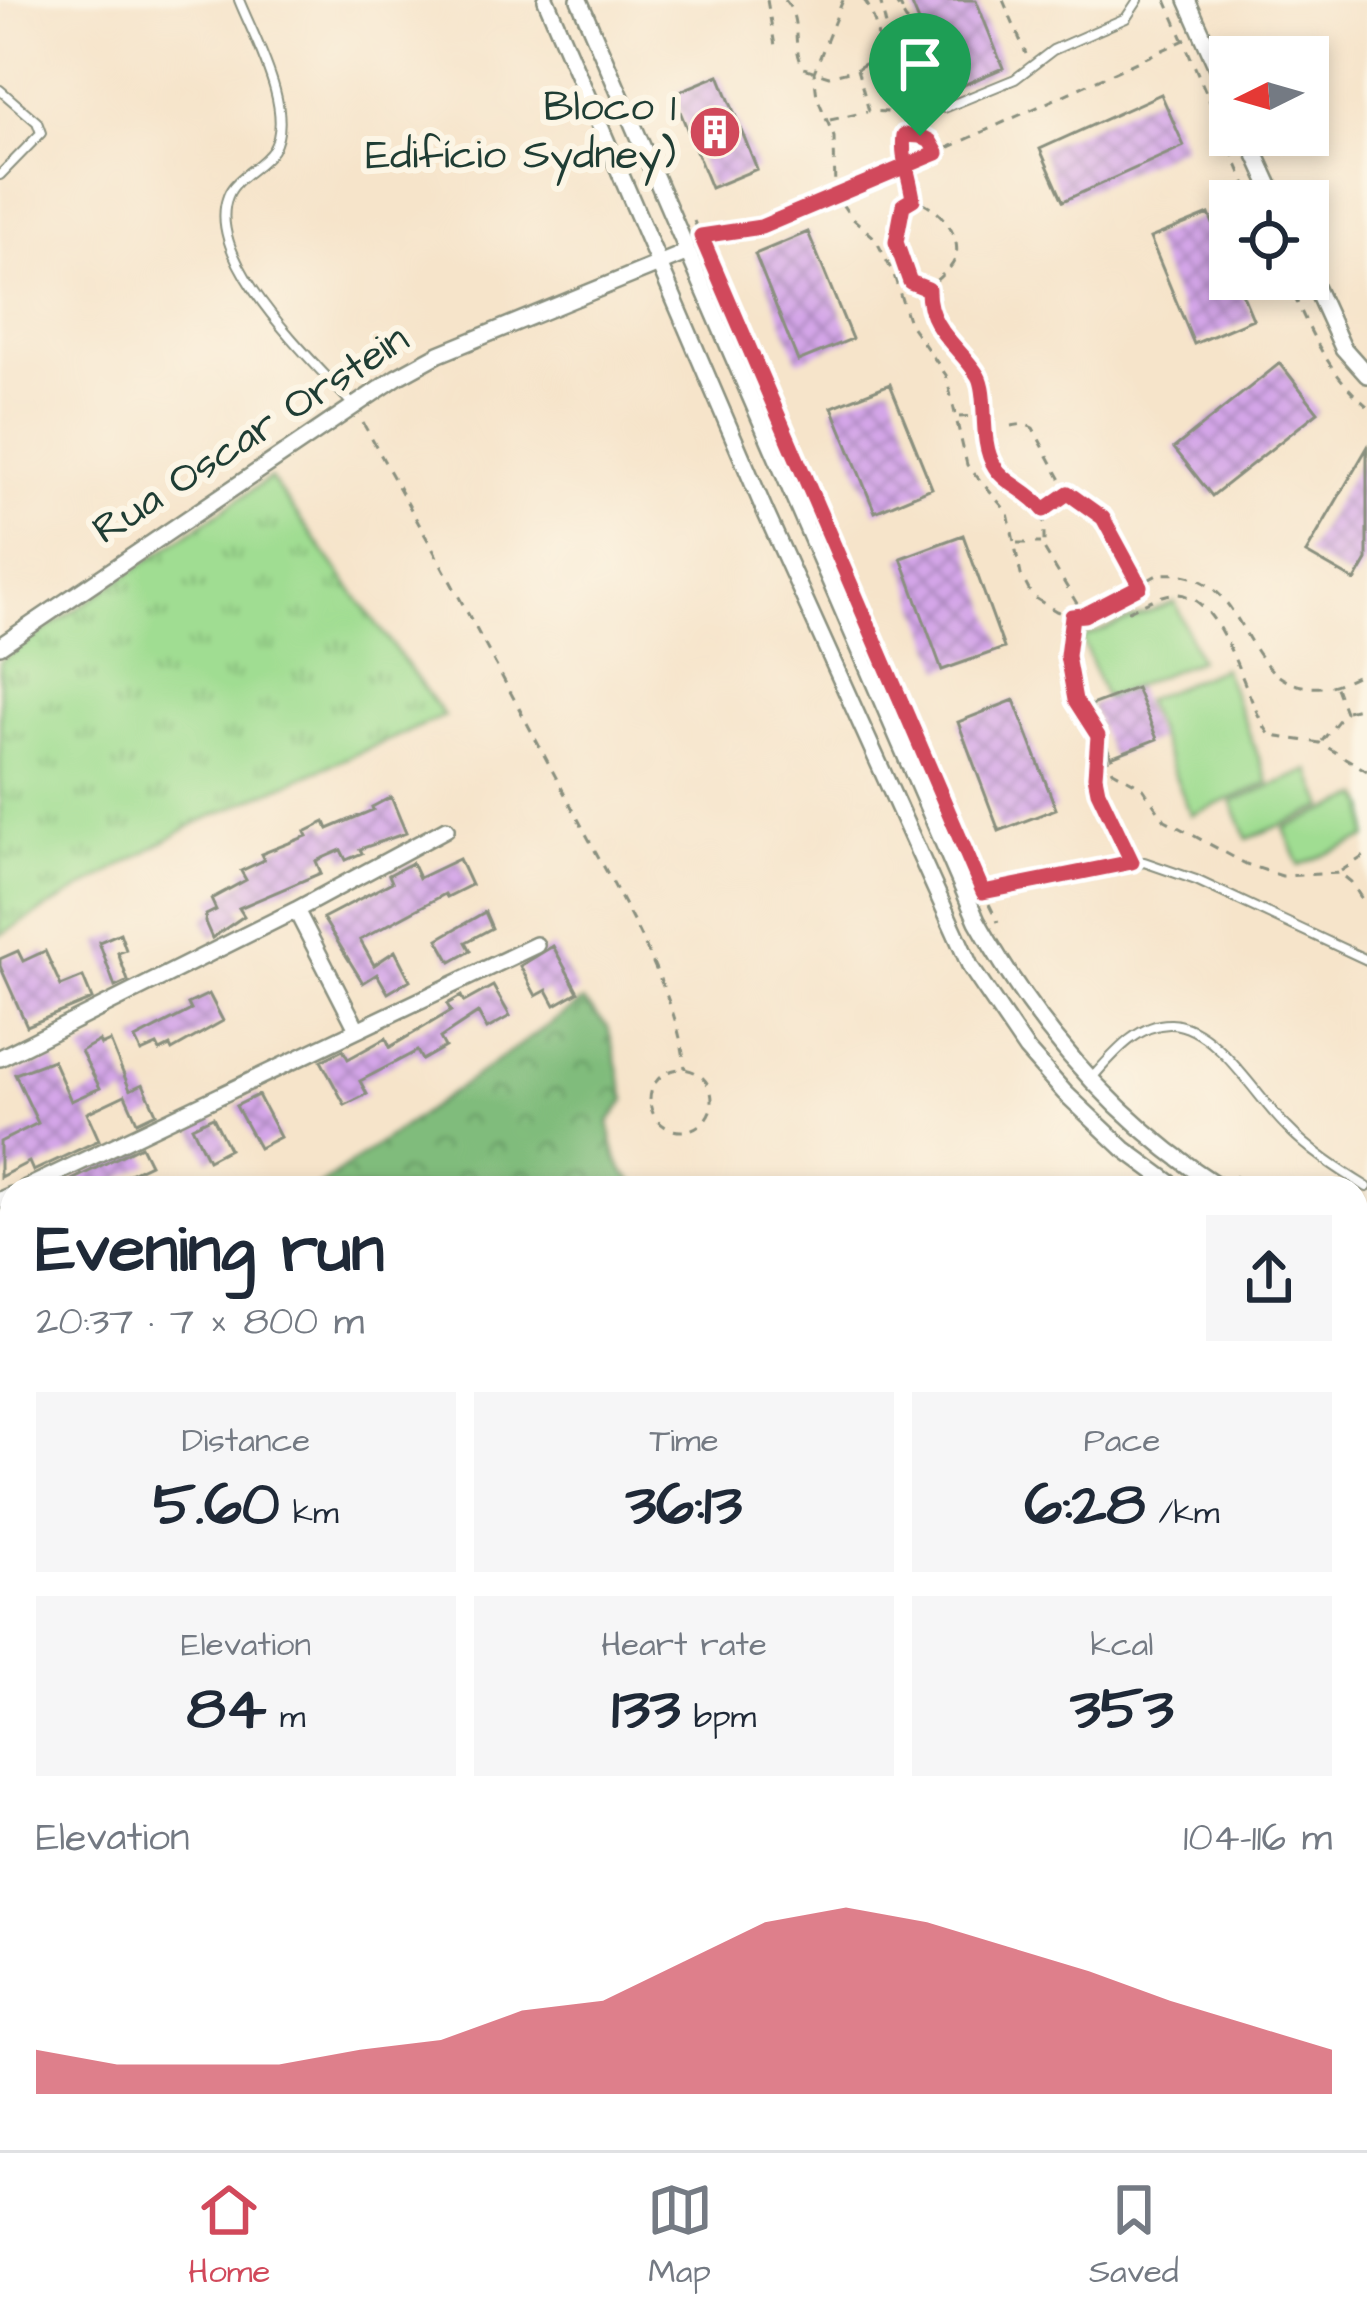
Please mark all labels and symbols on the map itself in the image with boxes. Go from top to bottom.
pin [869,13,971,136]
north arrow [1209,36,1329,156]
place label: Bloco 1 Edifício Sydney) [365,79,676,186]
building icon: Bloco 1 Edifício Sydney) [687,104,743,160]
street label: Rua Oscar Orstein [82,311,420,559]

